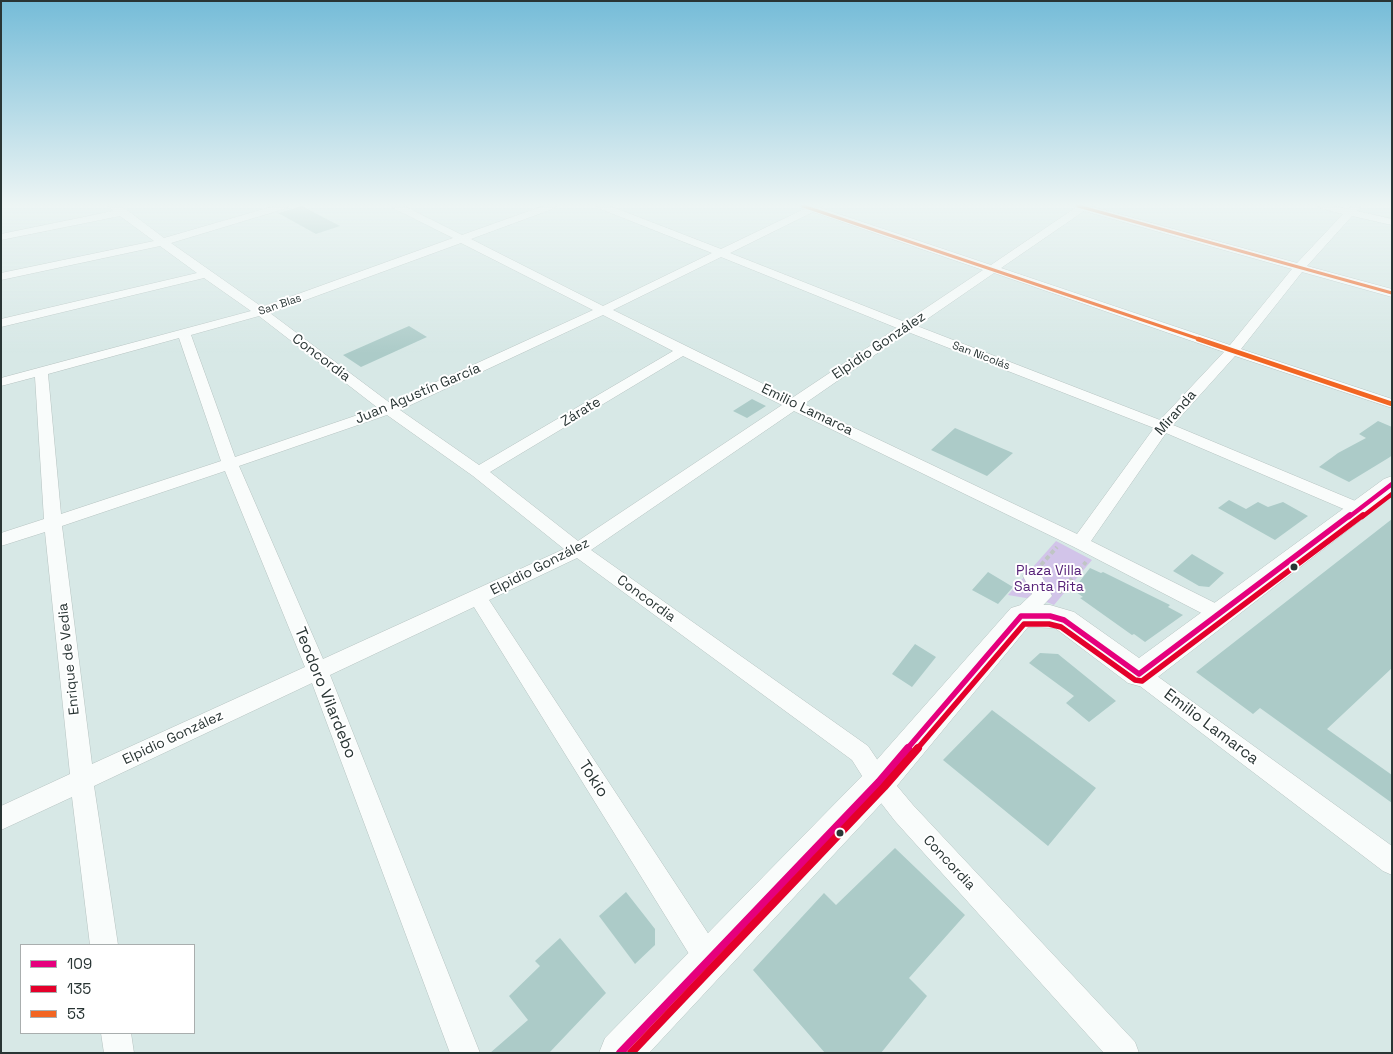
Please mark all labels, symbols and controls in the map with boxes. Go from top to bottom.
street label: San Blas [257,291,303,319]
street label: Elpidio González [829,309,929,383]
street label: Concordia [288,331,354,385]
street label: San Nicolás [950,339,1012,373]
street label: Juan Agustín García [353,360,483,428]
street label: Emilio Lamarca [759,381,855,439]
street label: Miranda [1152,387,1200,439]
street label: Zárate [558,394,604,430]
street label: Elpidio González [488,535,592,599]
unlabelled marker [1289,562,1299,572]
park label: Plaza Villa Santa Rita [1014,563,1084,596]
street label: Concordia [613,572,679,626]
street label: Enrique de Vedia [55,602,83,716]
street label: Teodoro Vilardebo [290,625,360,761]
street label: Emilio Lamarca [1160,685,1262,769]
street label: Elpidio González [120,707,226,769]
street label: Tokio [574,757,612,801]
unlabelled marker [835,828,845,838]
street label: Concordia [919,832,979,894]
legend [20,944,195,1034]
text: 109 [67,954,92,973]
text: 135 [67,979,91,998]
text: 53 [67,1004,85,1023]

